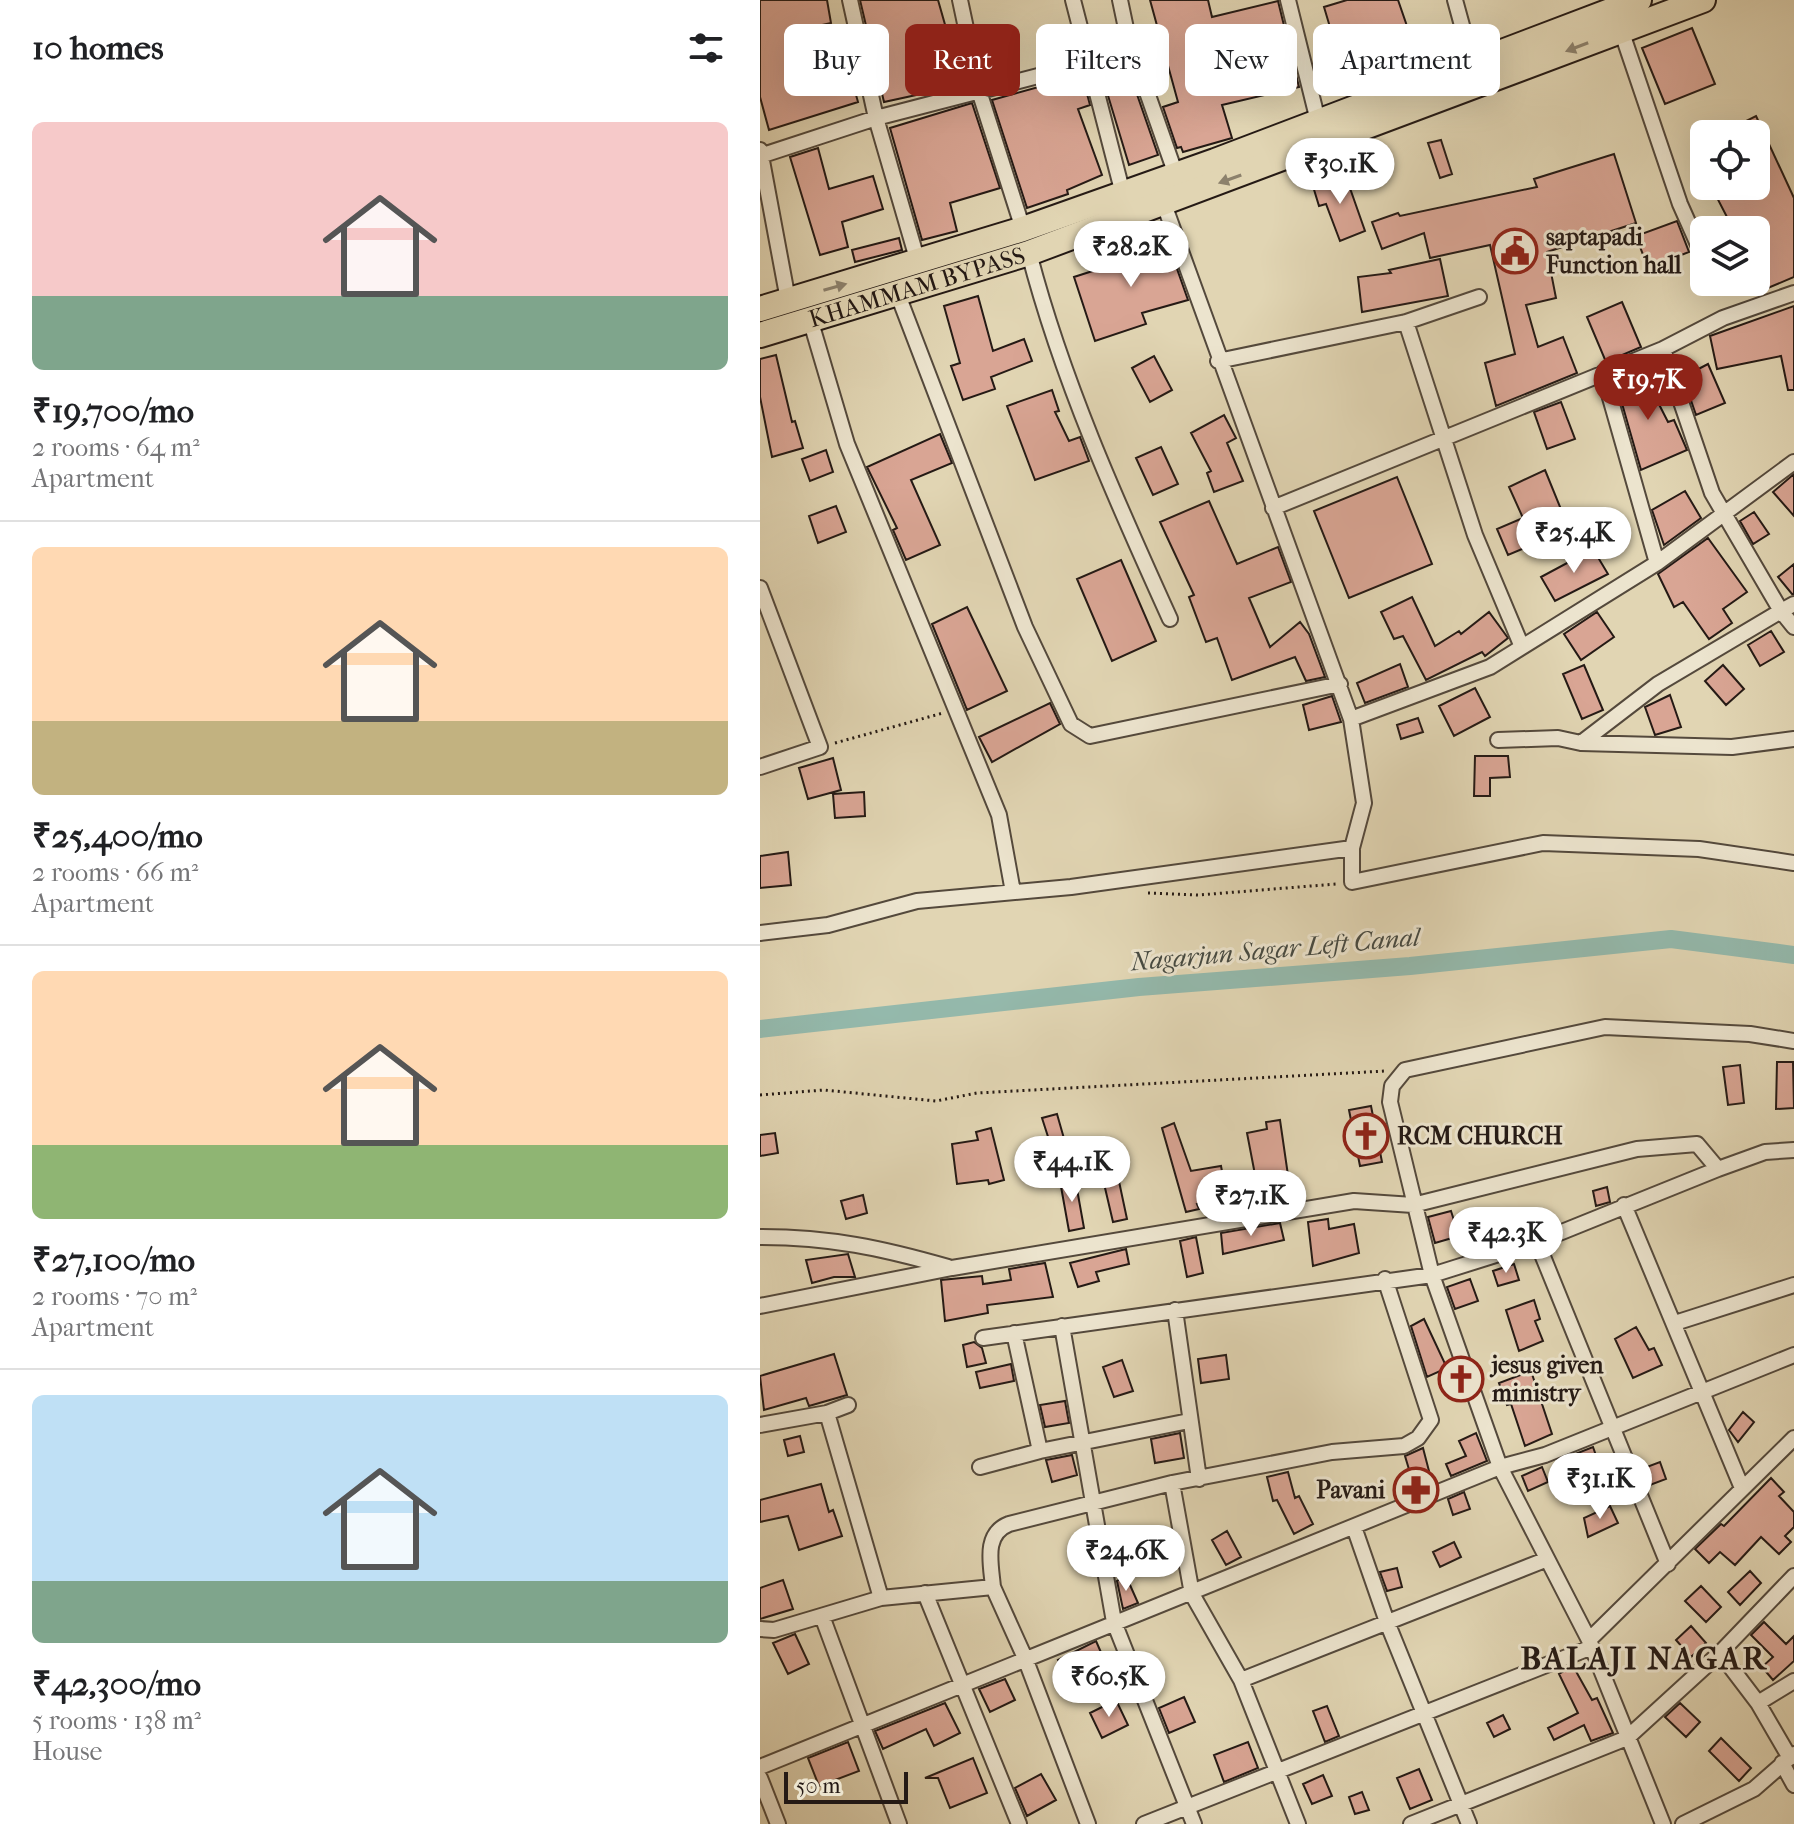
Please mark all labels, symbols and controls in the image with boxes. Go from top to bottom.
chip: Buy [784,24,889,96]
chip: Rent [905,24,1020,96]
chip: Filters [1036,24,1169,96]
chip: New [1185,24,1297,96]
chip: Apartment [1313,24,1500,96]
icon: filters [684,26,728,70]
text: 10 homes [32,28,163,68]
one-way arrow [1565,41,1589,54]
map controls [1690,120,1770,296]
button: locate [1690,120,1770,200]
pin: ₹30.1K [1275,138,1405,206]
text: ₹30.1K [1303,148,1377,179]
one-way arrow [1217,173,1241,186]
icon: home [308,174,452,318]
button: layers [1690,216,1770,296]
pin: ₹28.2K [1066,221,1196,289]
place label: saptapadi Function hall [1545,223,1682,279]
public building icon: saptapadi Function hall [1491,227,1539,275]
text: ₹28.2K [1092,231,1170,262]
street label: KHAMMAM BYPASS [805,241,1028,333]
one-way arrow [823,280,847,293]
pin: ₹19.7K [1583,354,1713,422]
text: ₹19.7K [1612,364,1684,395]
text: ₹19,700/mo [32,391,194,431]
text: 2 rooms · 64 m² [32,432,200,463]
text: Apartment [32,463,154,494]
pin: ₹25.4K [1509,507,1639,575]
text: ₹25.4K [1534,517,1614,548]
icon: home [308,599,452,743]
text: ₹25,400/mo [32,816,203,856]
text: 2 rooms · 66 m² [32,857,198,888]
text: Apartment [32,888,154,919]
water label: Nagarjun Sagar Left Canal [1128,921,1423,978]
icon: home [308,1023,452,1167]
church icon: RCM CHURCH [1342,1112,1390,1160]
place label: RCM CHURCH [1397,1122,1563,1150]
pin: ₹44.1K [1007,1136,1137,1204]
text: ₹44.1K [1032,1146,1112,1177]
pin: ₹27.1K [1186,1170,1316,1238]
text: ₹27.1K [1214,1180,1288,1211]
pin: ₹42.3K [1441,1207,1571,1275]
text: ₹42.3K [1467,1217,1545,1248]
text: ₹27,100/mo [32,1240,195,1280]
text: 2 rooms · 70 m² [32,1281,197,1312]
text: Apartment [32,1312,154,1343]
place label: jesus given ministry [1489,1351,1604,1407]
church icon: jesus given ministry [1437,1355,1485,1403]
icon: home [308,1447,452,1591]
pin: ₹31.1K [1535,1453,1665,1521]
text: ₹31.1K [1566,1463,1634,1494]
pharmacy icon: Pavani [1392,1466,1440,1514]
place label: Pavani [1316,1476,1386,1504]
pin: ₹24.6K [1061,1525,1191,1593]
text: ₹24.6K [1085,1535,1167,1566]
district label: BALAJI NAGAR [1520,1640,1768,1677]
pin: ₹60.5K [1044,1651,1174,1719]
text: ₹60.5K [1070,1661,1148,1692]
text: ₹42,300/mo [32,1664,201,1704]
text: 5 rooms · 138 m² [32,1705,201,1736]
text: House [32,1736,102,1767]
scale bar [784,1768,908,1804]
text: 50 m [796,1773,841,1799]

